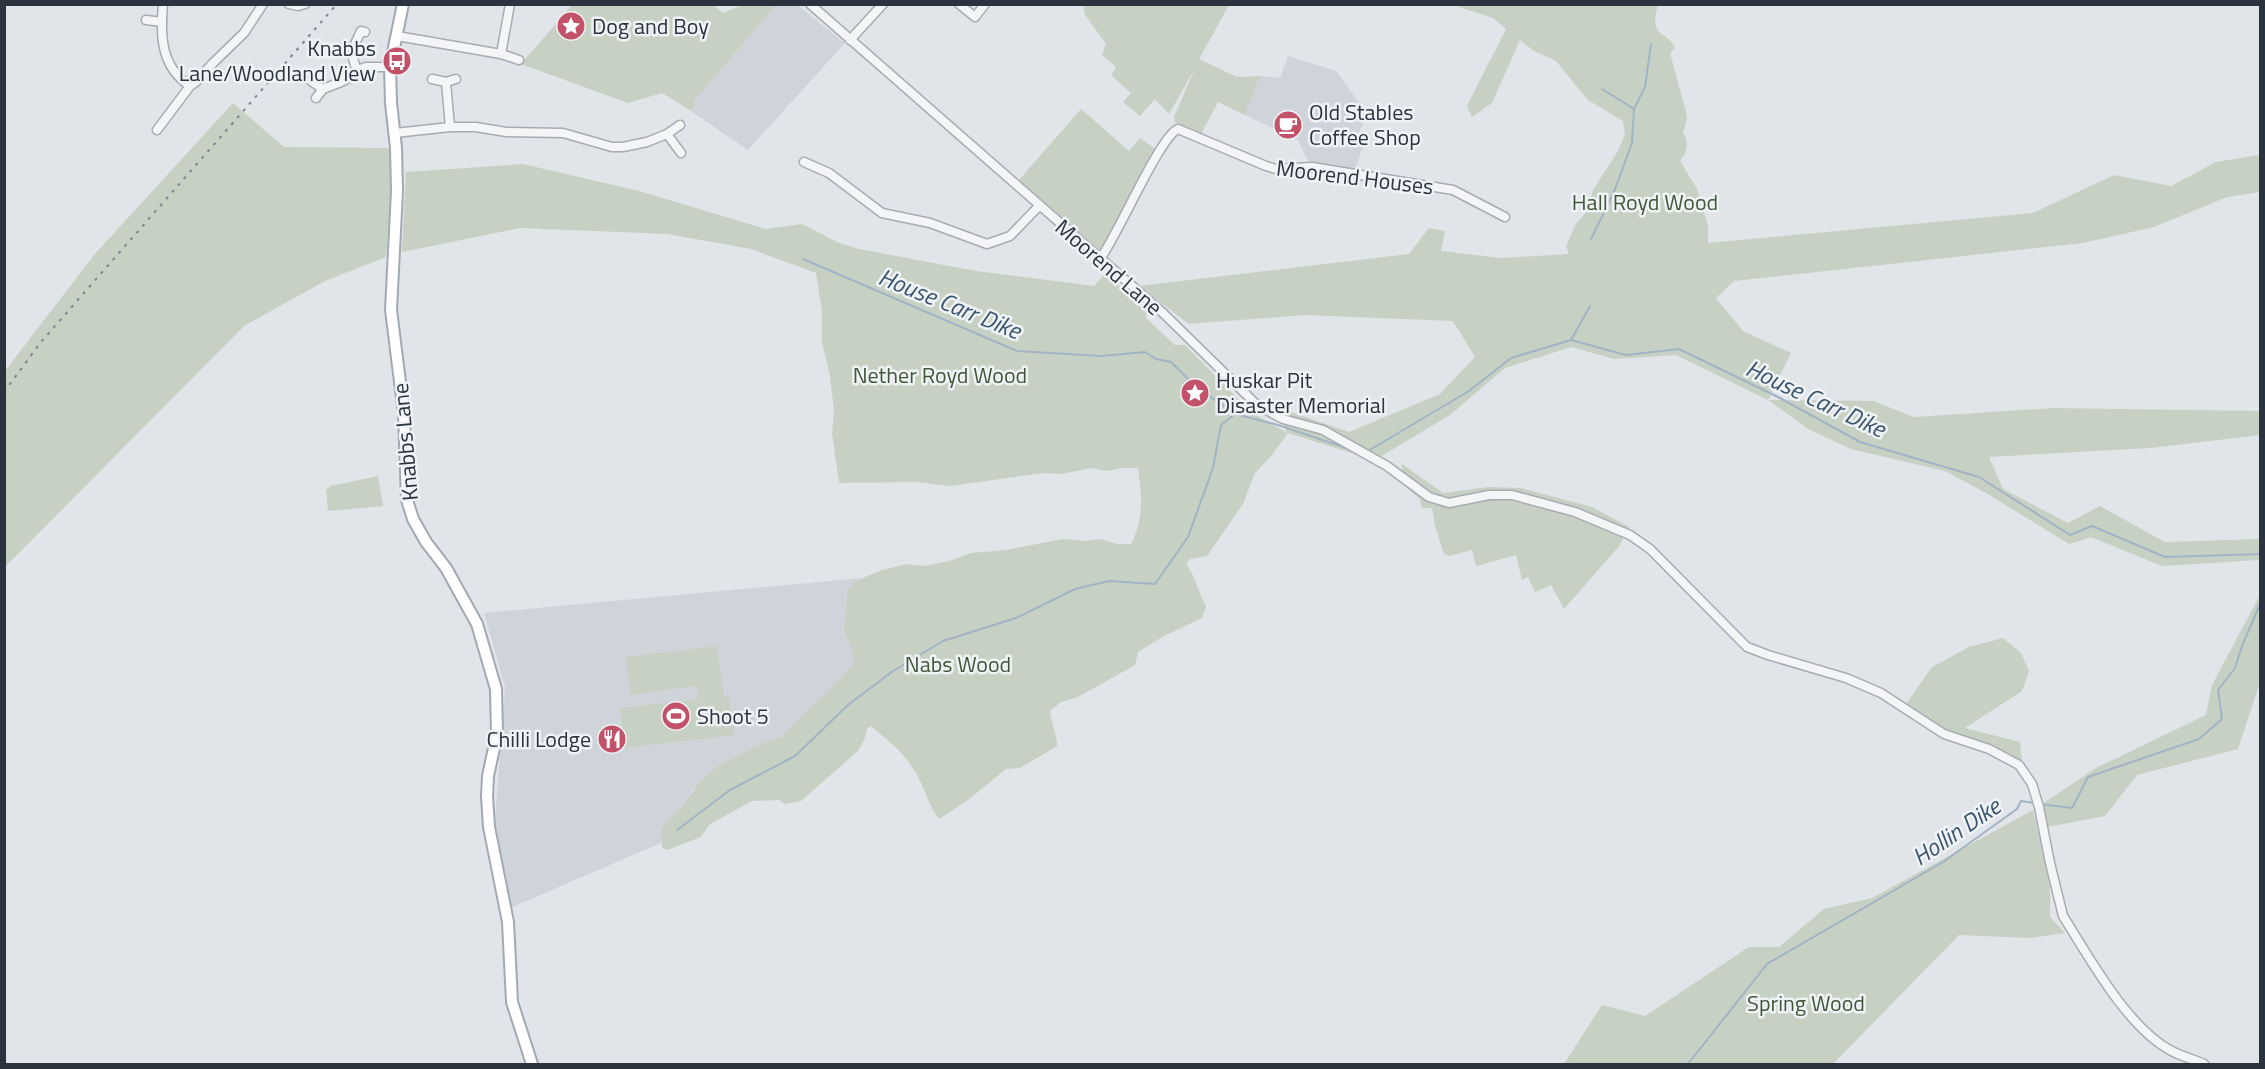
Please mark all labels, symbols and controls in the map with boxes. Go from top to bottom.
place label: Dog and Boy [592,9,709,43]
place icon: Dog and Boy [555,10,587,42]
place label: Knabbs Lane/Woodland View [179,31,376,90]
bus stop icon: Knabbs Lane/Woodland View [381,45,413,77]
place label: Old Stables Coffee Shop [1309,95,1421,154]
cafe icon: Old Stables Coffee Shop [1272,109,1304,141]
street label: Moorend Houses [1275,150,1435,204]
park label: Hall Royd Wood [1572,185,1718,219]
street label: Moorend Lane [1048,211,1170,323]
water label: House Carr Dike [873,258,1028,349]
water label: House Carr Dike [1740,350,1894,447]
park label: Nether Royd Wood [853,358,1027,392]
place label: Huskar Pit Disaster Memorial [1216,363,1386,422]
place icon: Huskar Pit Disaster Memorial [1179,377,1211,409]
street label: Knabbs Lane [383,382,427,502]
park label: Nabs Wood [905,647,1011,681]
place label: Shoot 5 [697,699,769,733]
sports icon: Shoot 5 [660,700,692,732]
place label: Chilli Lodge [486,722,591,756]
restaurant icon: Chilli Lodge [596,723,628,755]
water label: Hollin Dike [1904,787,2009,874]
park label: Spring Wood [1747,986,1865,1020]

